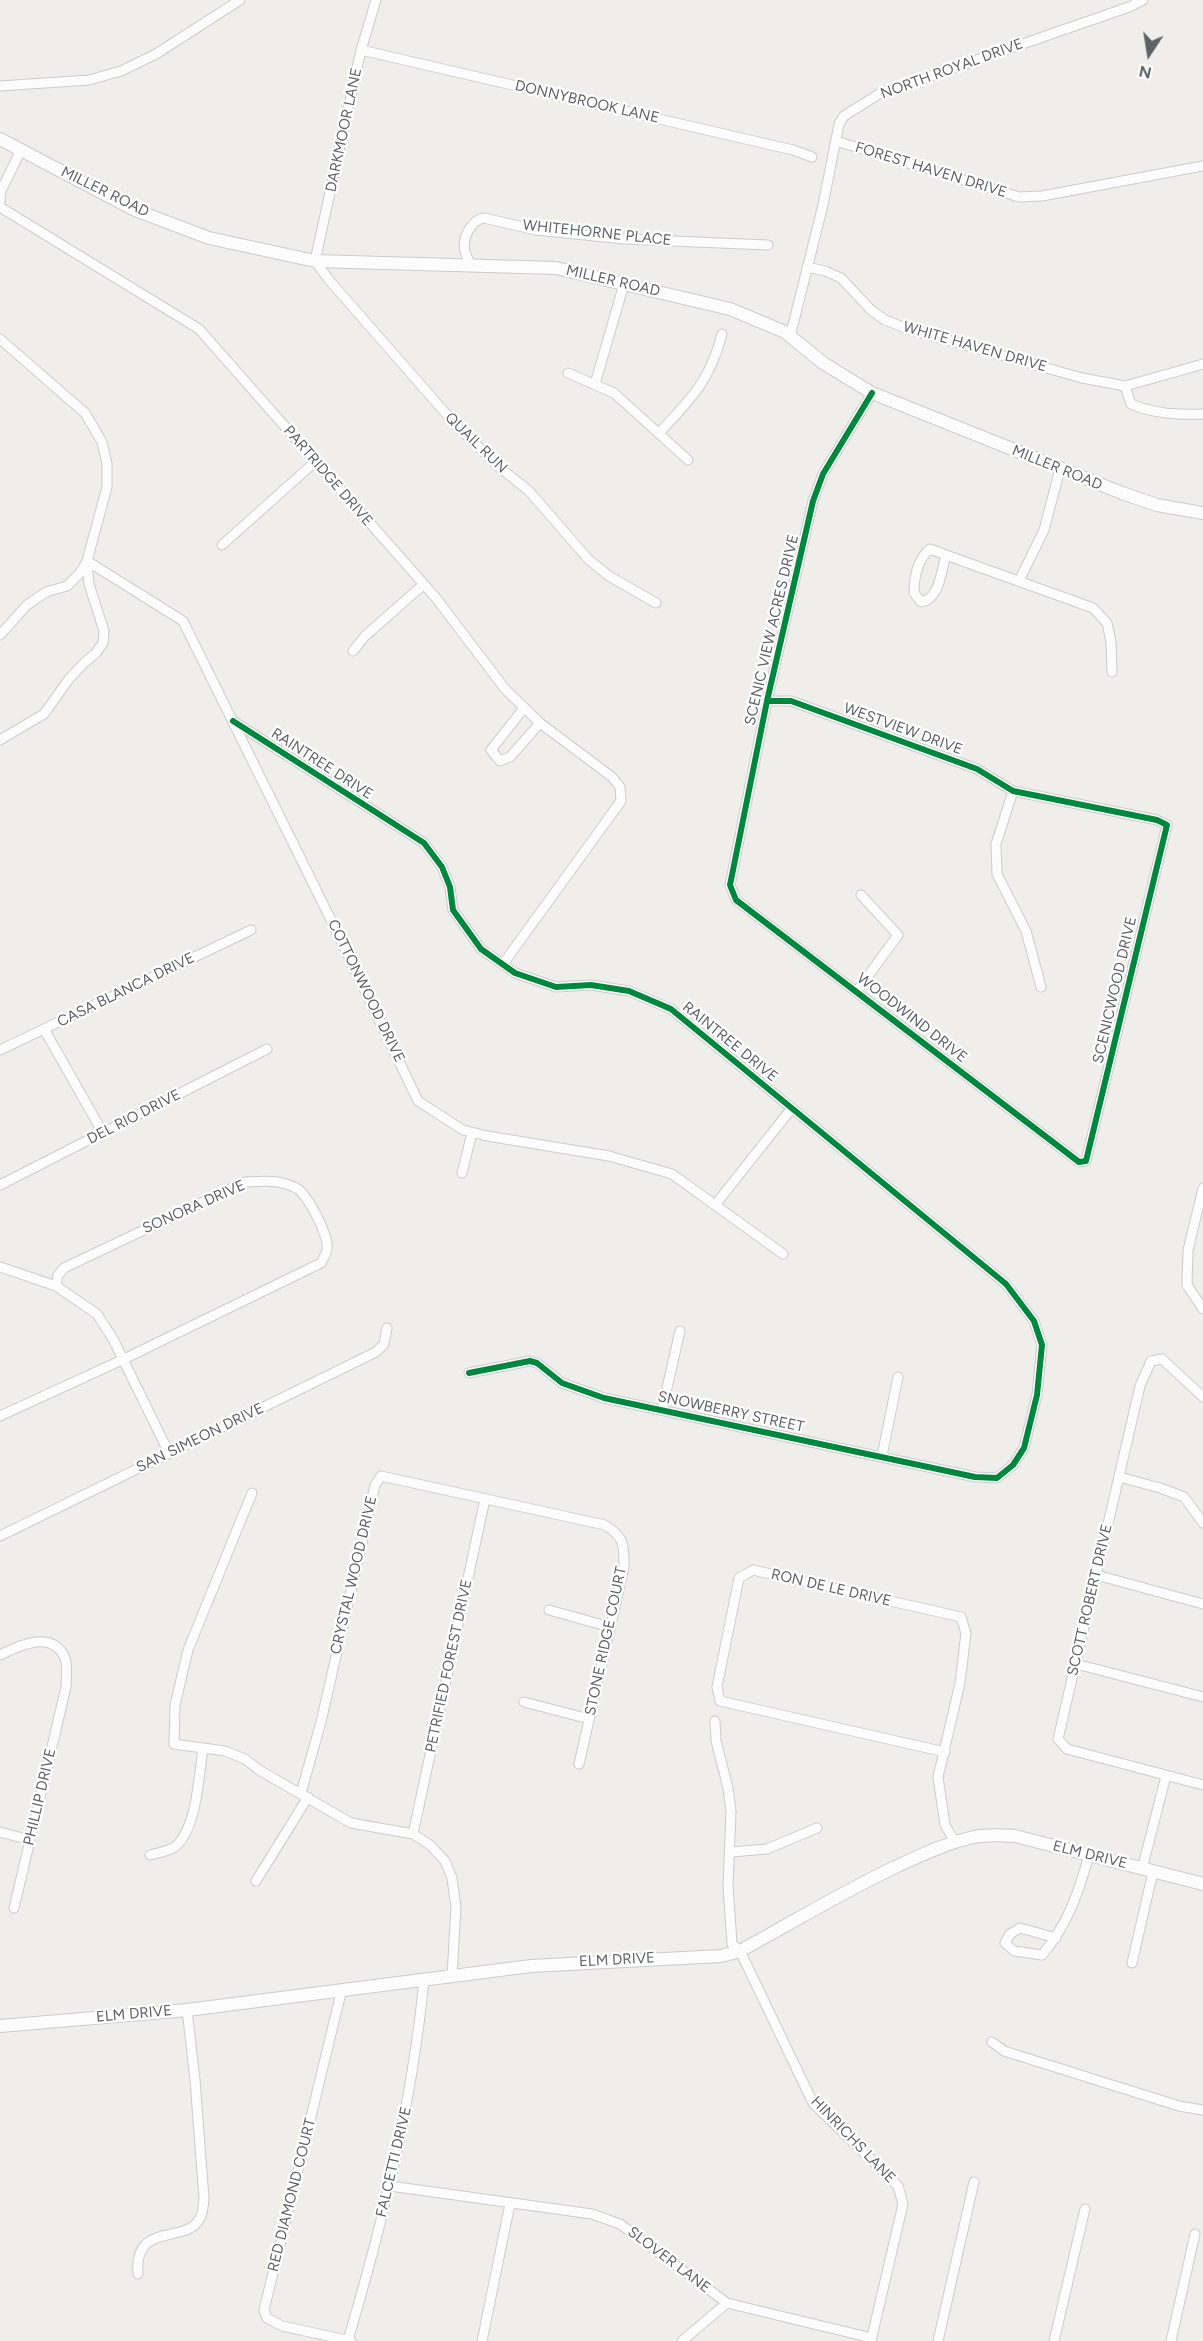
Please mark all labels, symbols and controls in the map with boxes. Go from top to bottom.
north arrow [1119,24,1179,84]
street label: NORTH ROYAL DRIVE [878,35,1026,103]
text: N [1137,62,1153,83]
street label: DARKMOOR LANE [322,66,366,194]
street label: DONNYBROOK LANE [513,77,661,127]
street label: FOREST HAVEN DRIVE [853,138,1009,202]
street label: MILLER ROAD [58,163,152,221]
street label: WHITEHORNE PLACE [522,216,672,250]
street label: MILLER ROAD [564,261,662,301]
street label: WHITE HAVEN DRIVE [901,318,1049,376]
street label: QUAIL RUN [441,409,511,477]
street label: PARTRIDGE DRIVE [279,422,377,530]
street label: MILLER ROAD [1009,442,1105,494]
street label: SCENIC VIEW ACRES DRIVE [741,533,803,727]
street label: WESTVIEW DRIVE [841,699,965,759]
street label: RAINTREE DRIVE [268,724,376,804]
street label: SCENICWOOD DRIVE [1089,915,1141,1065]
street label: COTTONWOOD DRIVE [324,917,408,1065]
street label: CASA BLANCA DRIVE [54,949,198,1031]
street label: WOODWIND DRIVE [853,969,971,1067]
street label: RAINTREE DRIVE [679,998,781,1086]
street label: DEL RIO DRIVE [84,1086,184,1148]
street label: SONORA DRIVE [140,1176,248,1238]
street label: SNOWBERRY STREET [656,1388,806,1436]
street label: SAN SIMEON DRIVE [133,1399,267,1477]
street label: CRYSTAL WOOD DRIVE [327,1494,381,1656]
street label: SCOTT ROBERT DRIVE [1064,1522,1116,1678]
street label: STONE RIDGE COURT [581,1565,631,1717]
street label: RON DE LE DRIVE [769,1565,893,1611]
street label: PETRIFIED FOREST DRIVE [422,1578,476,1754]
street label: PHILLIP DRIVE [20,1747,60,1847]
street label: ELM DRIVE [1051,1837,1129,1873]
street label: ELM DRIVE [579,1949,655,1971]
street label: ELM DRIVE [95,2002,173,2026]
street label: HINRICHS LANE [807,2093,899,2187]
street label: FALCETTI DRIVE [373,2105,415,2219]
street label: RED DIAMOND COURT [264,2116,320,2274]
street label: SLOVER LANE [624,2223,714,2297]

